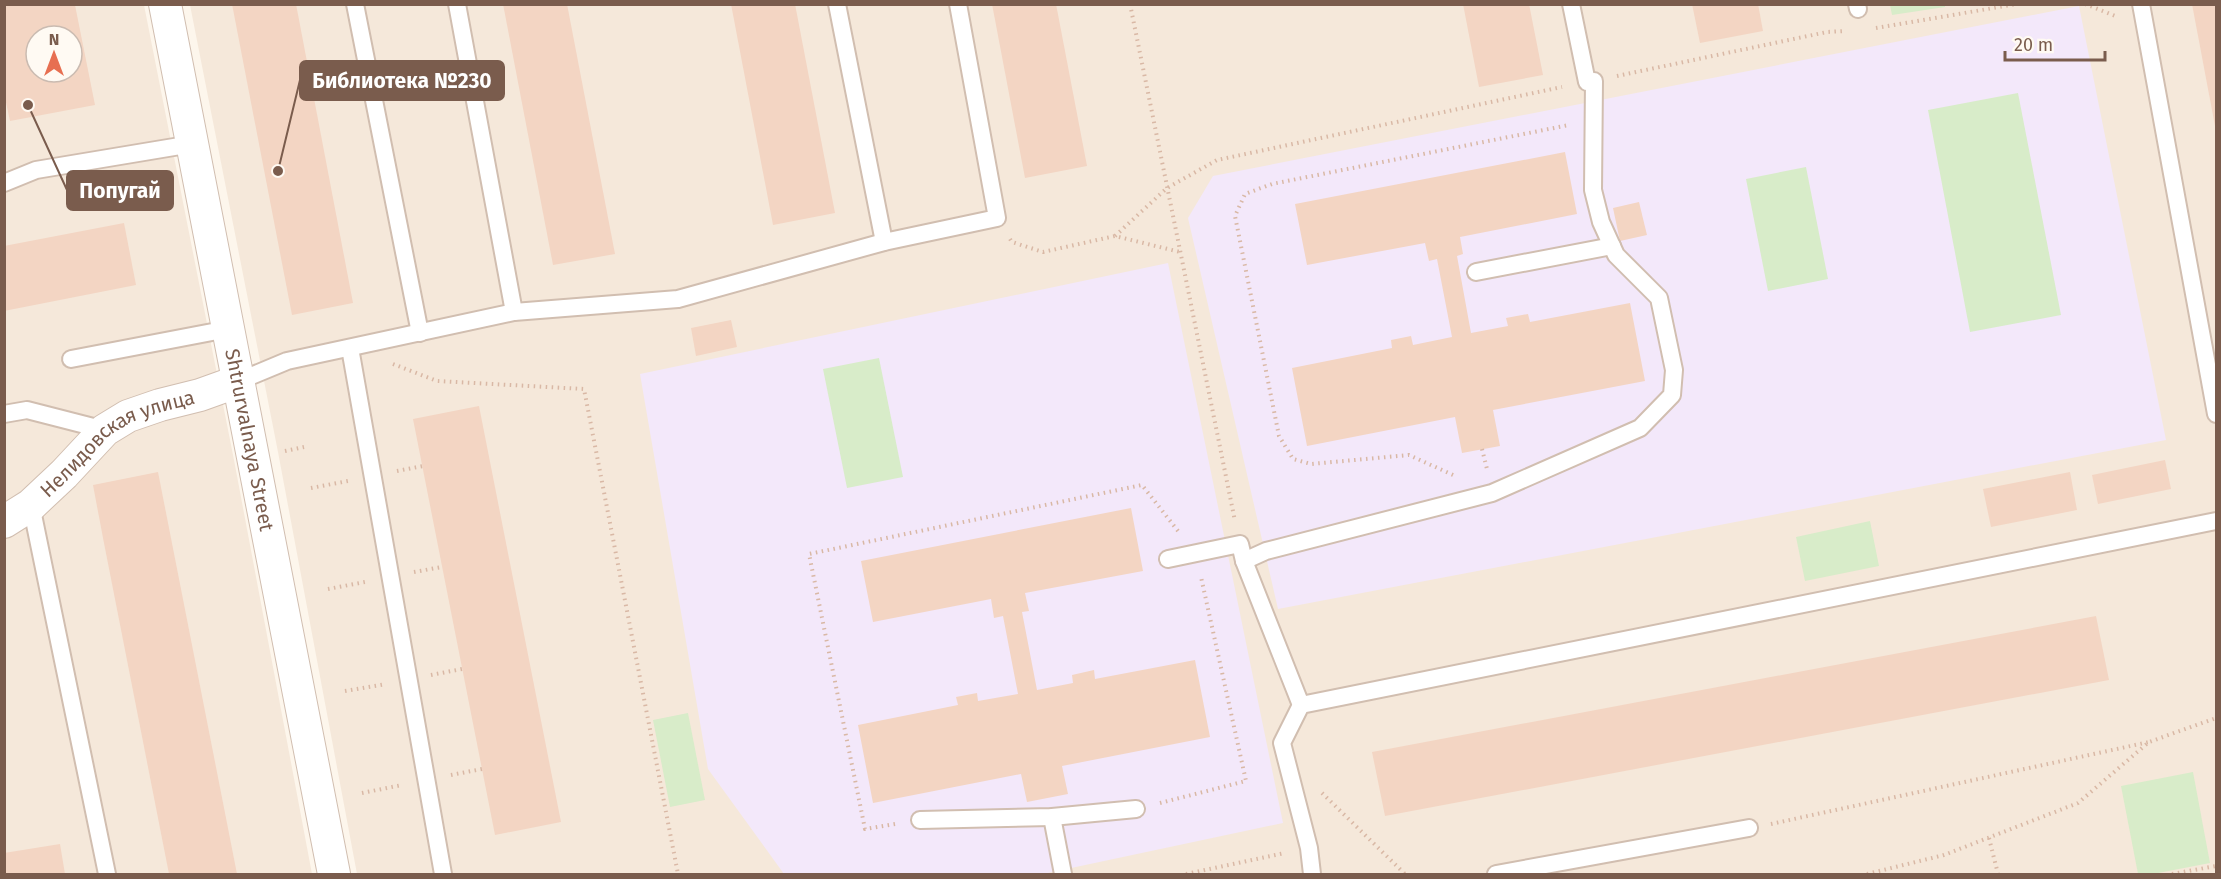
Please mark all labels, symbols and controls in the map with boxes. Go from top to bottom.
north arrow [24,24,84,84]
scale bar [2005,24,2106,62]
text: N [49,30,59,49]
text: 20 m [2014,34,2053,56]
callout: Библиотека №230 [300,61,504,100]
text: Библиотека №230 [312,68,492,94]
callout: Попугай [67,171,173,210]
text: Попугай [79,178,161,204]
street label: Shtrurvalnaya Street [220,347,279,534]
street label: Нелидовская улица [35,385,197,502]

